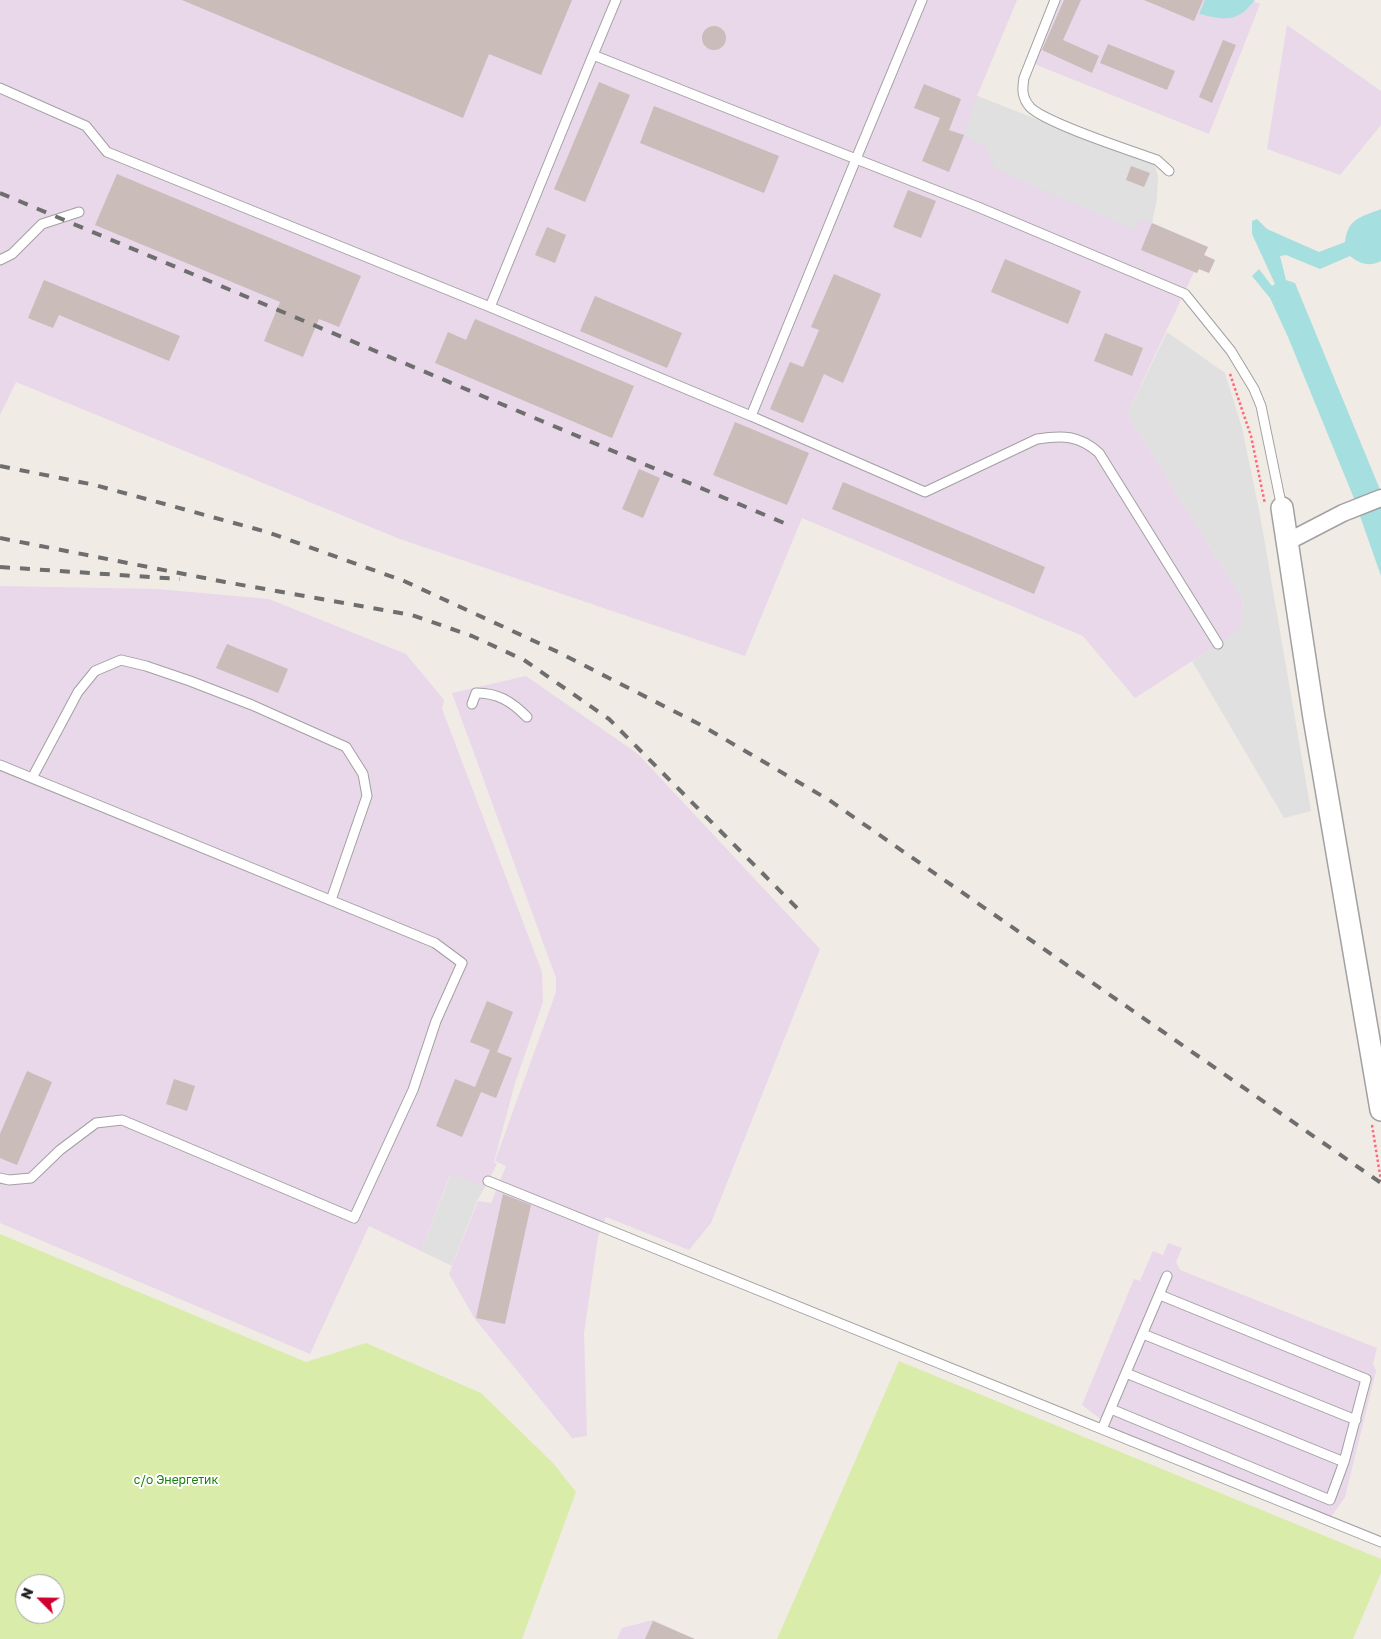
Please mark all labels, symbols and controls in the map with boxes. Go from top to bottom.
park label: с/о Энергетик [134,1473,218,1487]
north arrow [15,1574,65,1624]
text: N [17,1585,37,1602]

